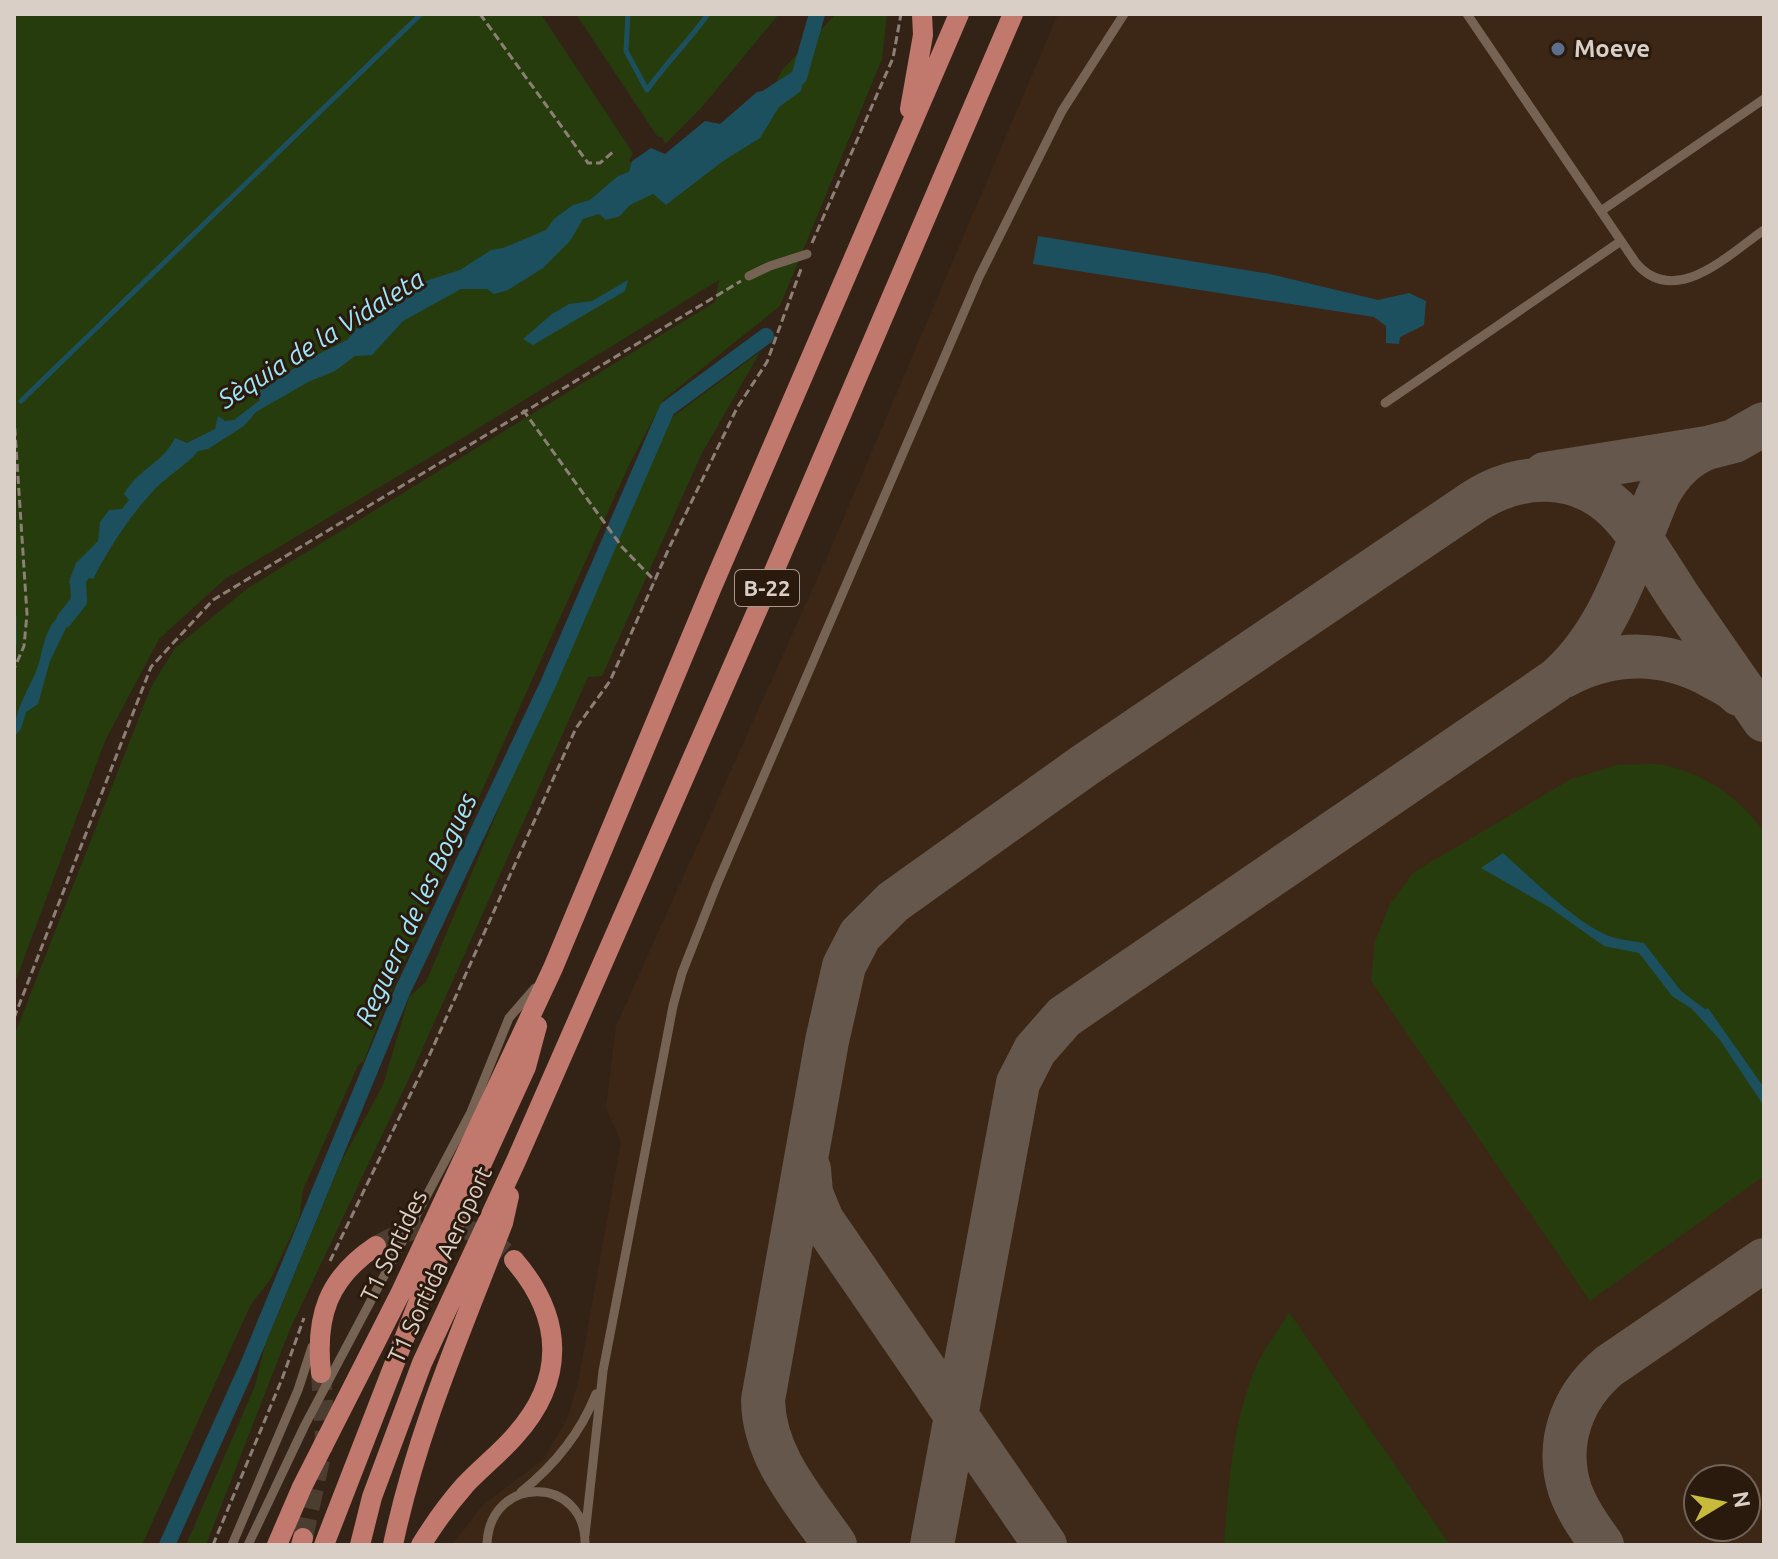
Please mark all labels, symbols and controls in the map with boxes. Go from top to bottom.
place label: Moeve [1574,35,1650,62]
marker: Moeve [1549,40,1567,58]
water label: Sèquia de la Vidaleta [212,263,429,414]
road number: B-22 [735,570,799,606]
water label: Reguera de les Bogues [349,788,482,1029]
street label: T1 Sortida Aeroport [382,1162,497,1367]
street label: T1 Sortides [355,1185,432,1306]
north arrow [1682,1463,1762,1543]
text: N [1728,1489,1756,1510]

